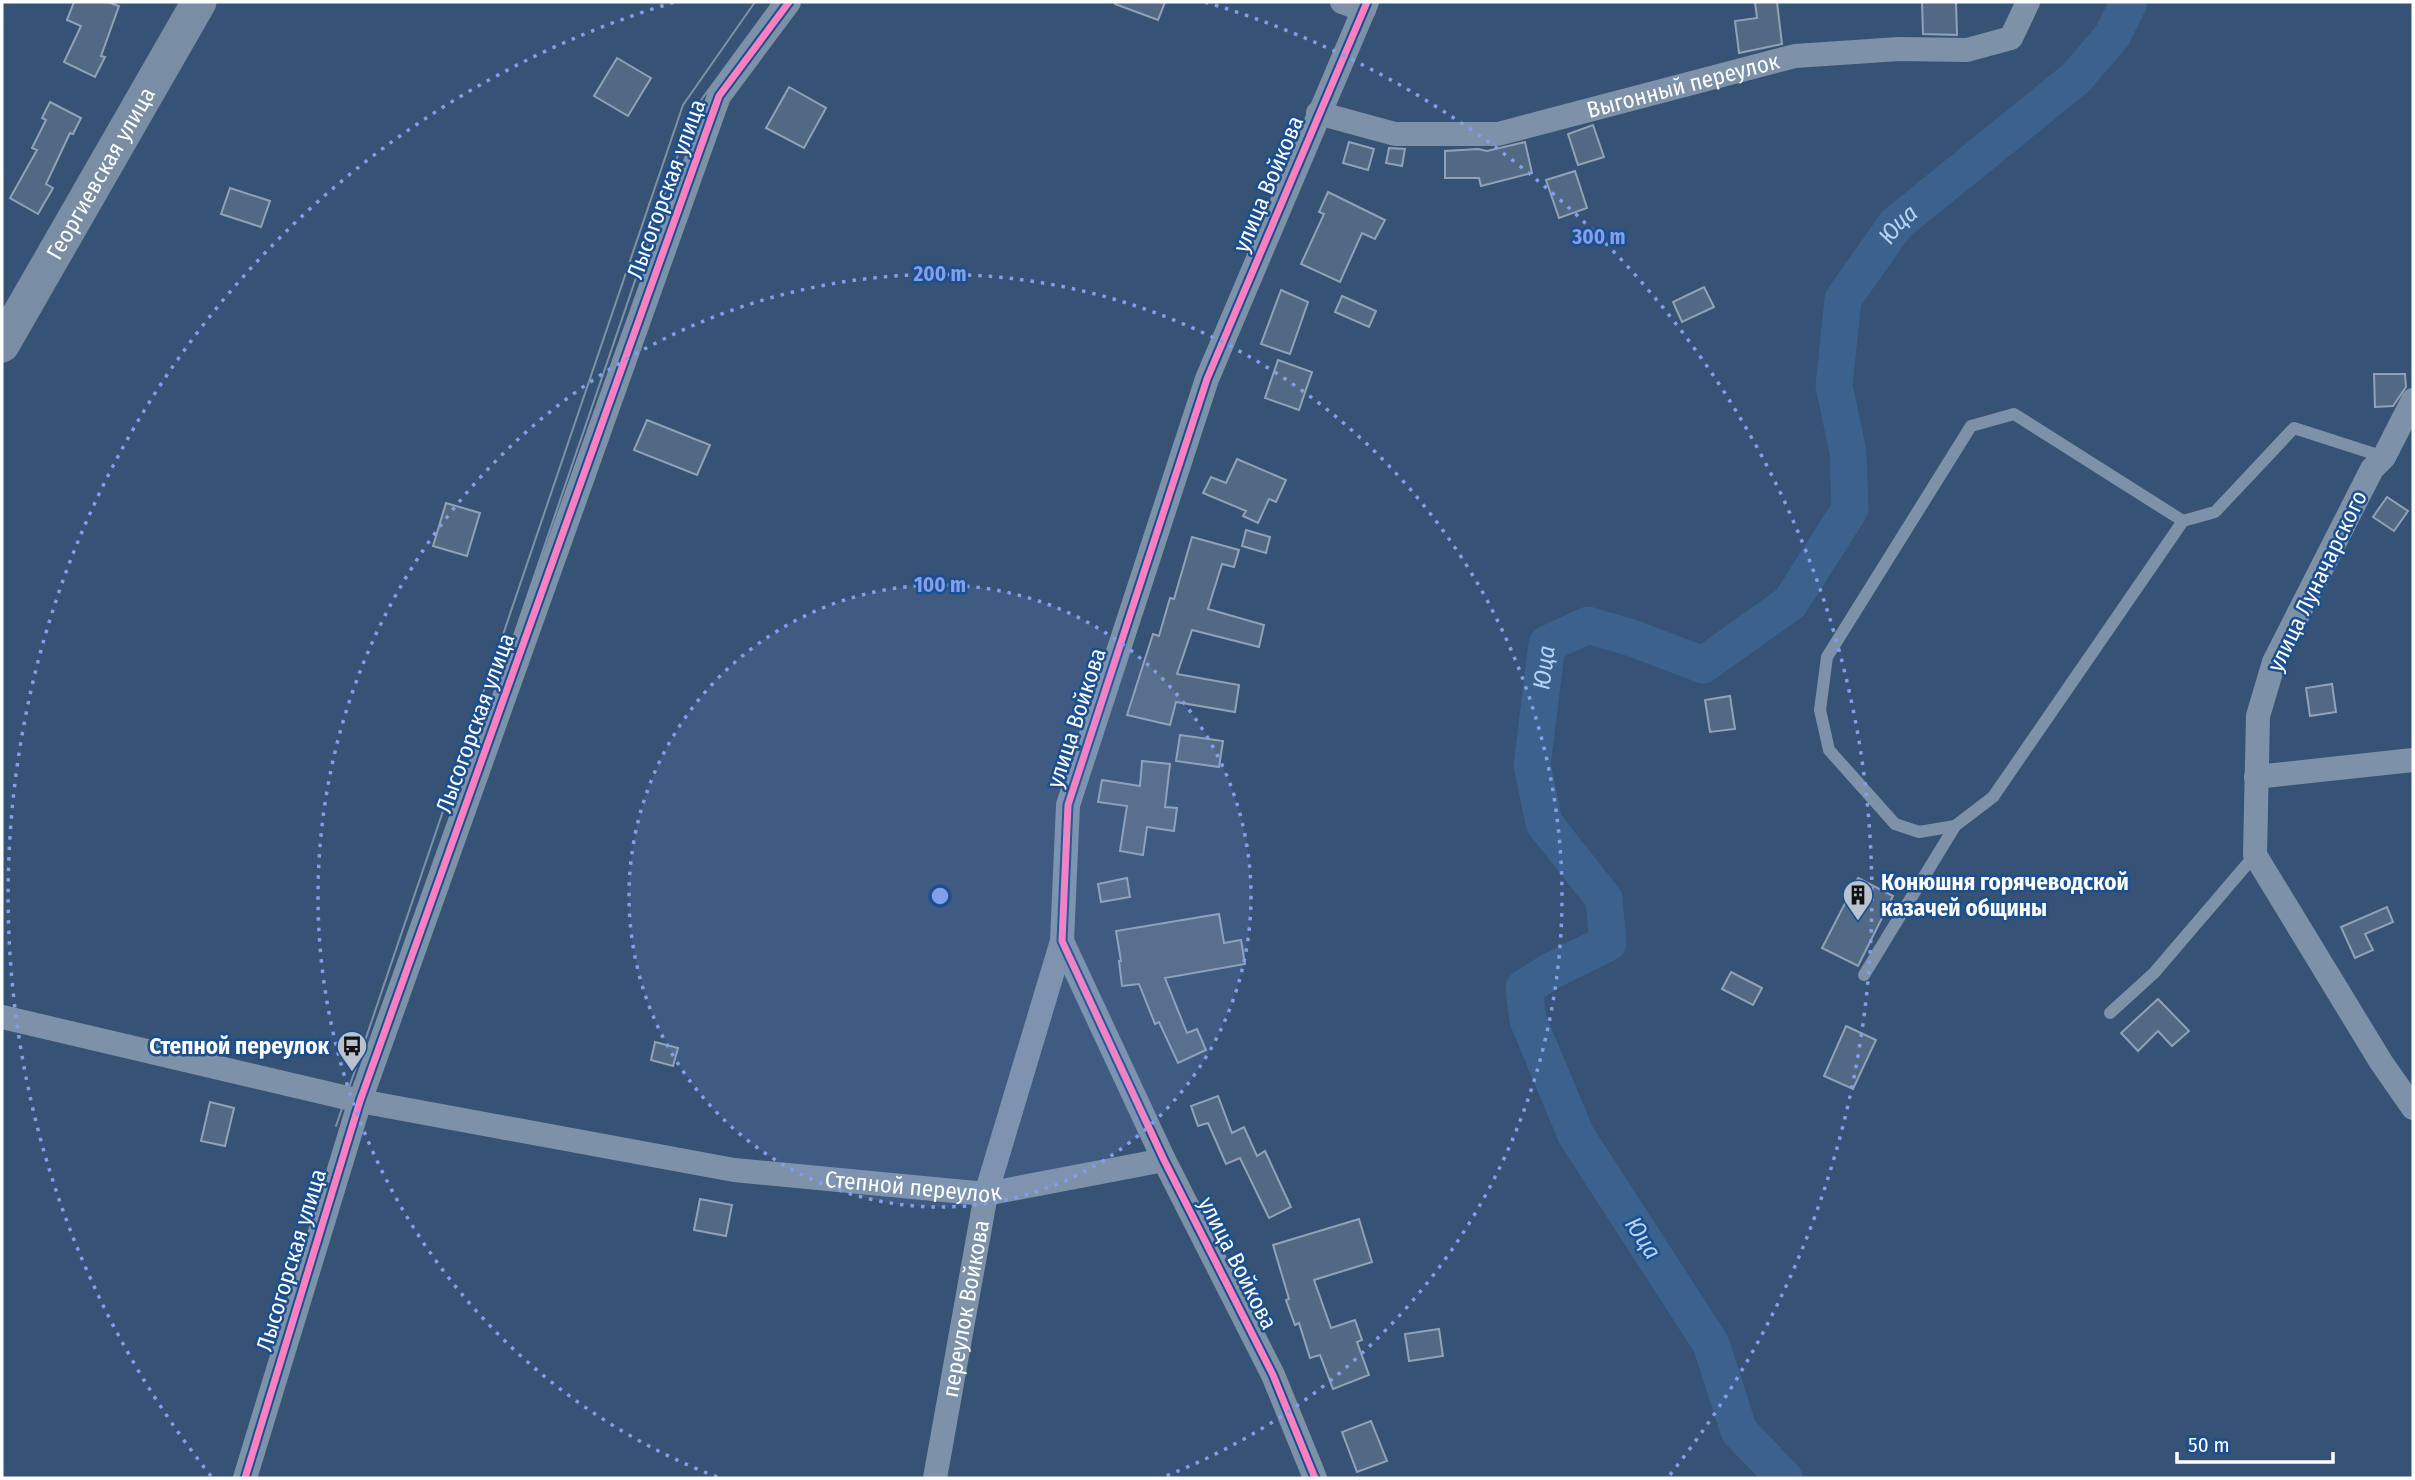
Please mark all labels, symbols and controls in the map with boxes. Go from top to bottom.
street label: Выгонный переулок [1584,47,1782,124]
street label: Георгиевская улица [40,82,161,264]
street label: Лысогорская улица [621,95,711,283]
street label: улица Войкова [1227,112,1309,256]
water label: Юца [1872,198,1923,249]
text: 300 m [1571,224,1626,250]
text: 200 m [912,261,967,287]
street label: улица Луначарского [2261,486,2373,676]
text: 100 m [914,572,966,598]
street label: Лысогорская улица [430,629,520,817]
water label: Юца [1527,644,1561,691]
street label: улица Войкова [1040,645,1112,791]
place label: Конюшня горячеводской казачей общины [1881,868,2129,922]
building icon: Конюшня горячеводской казачей общины [1841,878,1875,922]
centre of rings [928,884,952,908]
bus stop icon: Степной переулок [335,1029,369,1073]
place label: Степной переулок [149,1032,329,1060]
street label: Степной переулок [824,1165,1004,1208]
street label: Лысогорская улица [250,1166,332,1354]
street label: улица Войкова [1193,1192,1283,1334]
water label: Юца [1619,1212,1667,1264]
street label: переулок Войкова [936,1218,995,1400]
scale bar [2177,1420,2333,1464]
text: 50 m [2188,1432,2230,1458]

